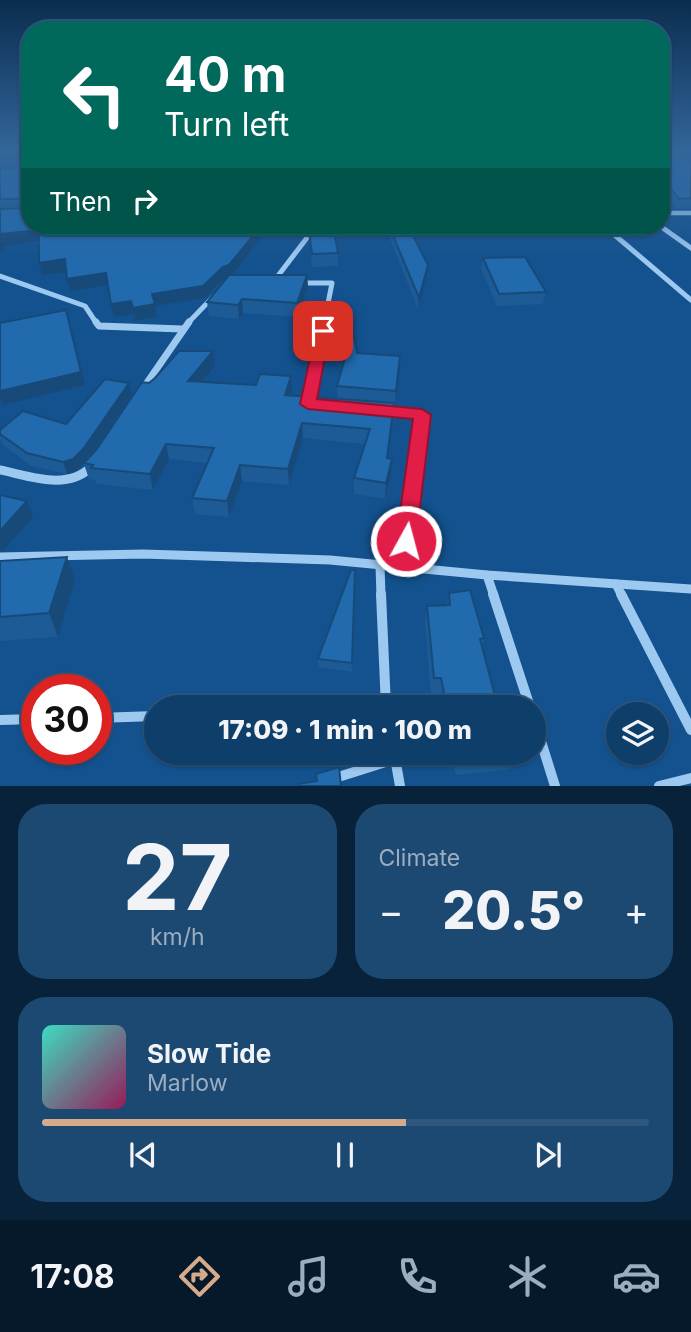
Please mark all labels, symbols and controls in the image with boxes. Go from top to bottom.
text: 40 m [164,45,287,104]
icon: left [49,49,140,140]
text: Turn left [164,105,289,144]
icon: right [126,182,164,220]
text: Then [49,186,112,217]
pin [293,301,353,361]
icon: arrive [304,312,342,350]
position arrow [369,504,443,578]
speed limit sign: 30 [21,674,112,765]
map controls [606,702,669,765]
button: layers [606,702,669,765]
text: 17:09 · 1 min · 100 m [218,714,472,745]
text: 27 [122,822,232,932]
text: Climate [379,844,460,872]
text: 20.5° [442,879,585,942]
text: − [379,888,404,934]
text: + [624,888,649,934]
text: km/h [150,923,205,951]
text: Slow Tide [147,1038,271,1069]
text: Marlow [147,1069,227,1097]
icon: previous [124,1136,162,1174]
icon: pause [326,1136,364,1174]
icon: next [529,1136,567,1174]
icon: directions [175,1252,224,1301]
icon: music [284,1252,333,1301]
icon: phone [393,1252,442,1301]
icon: climate [503,1252,552,1301]
icon: car [612,1252,661,1301]
text: 17:08 [30,1257,115,1296]

